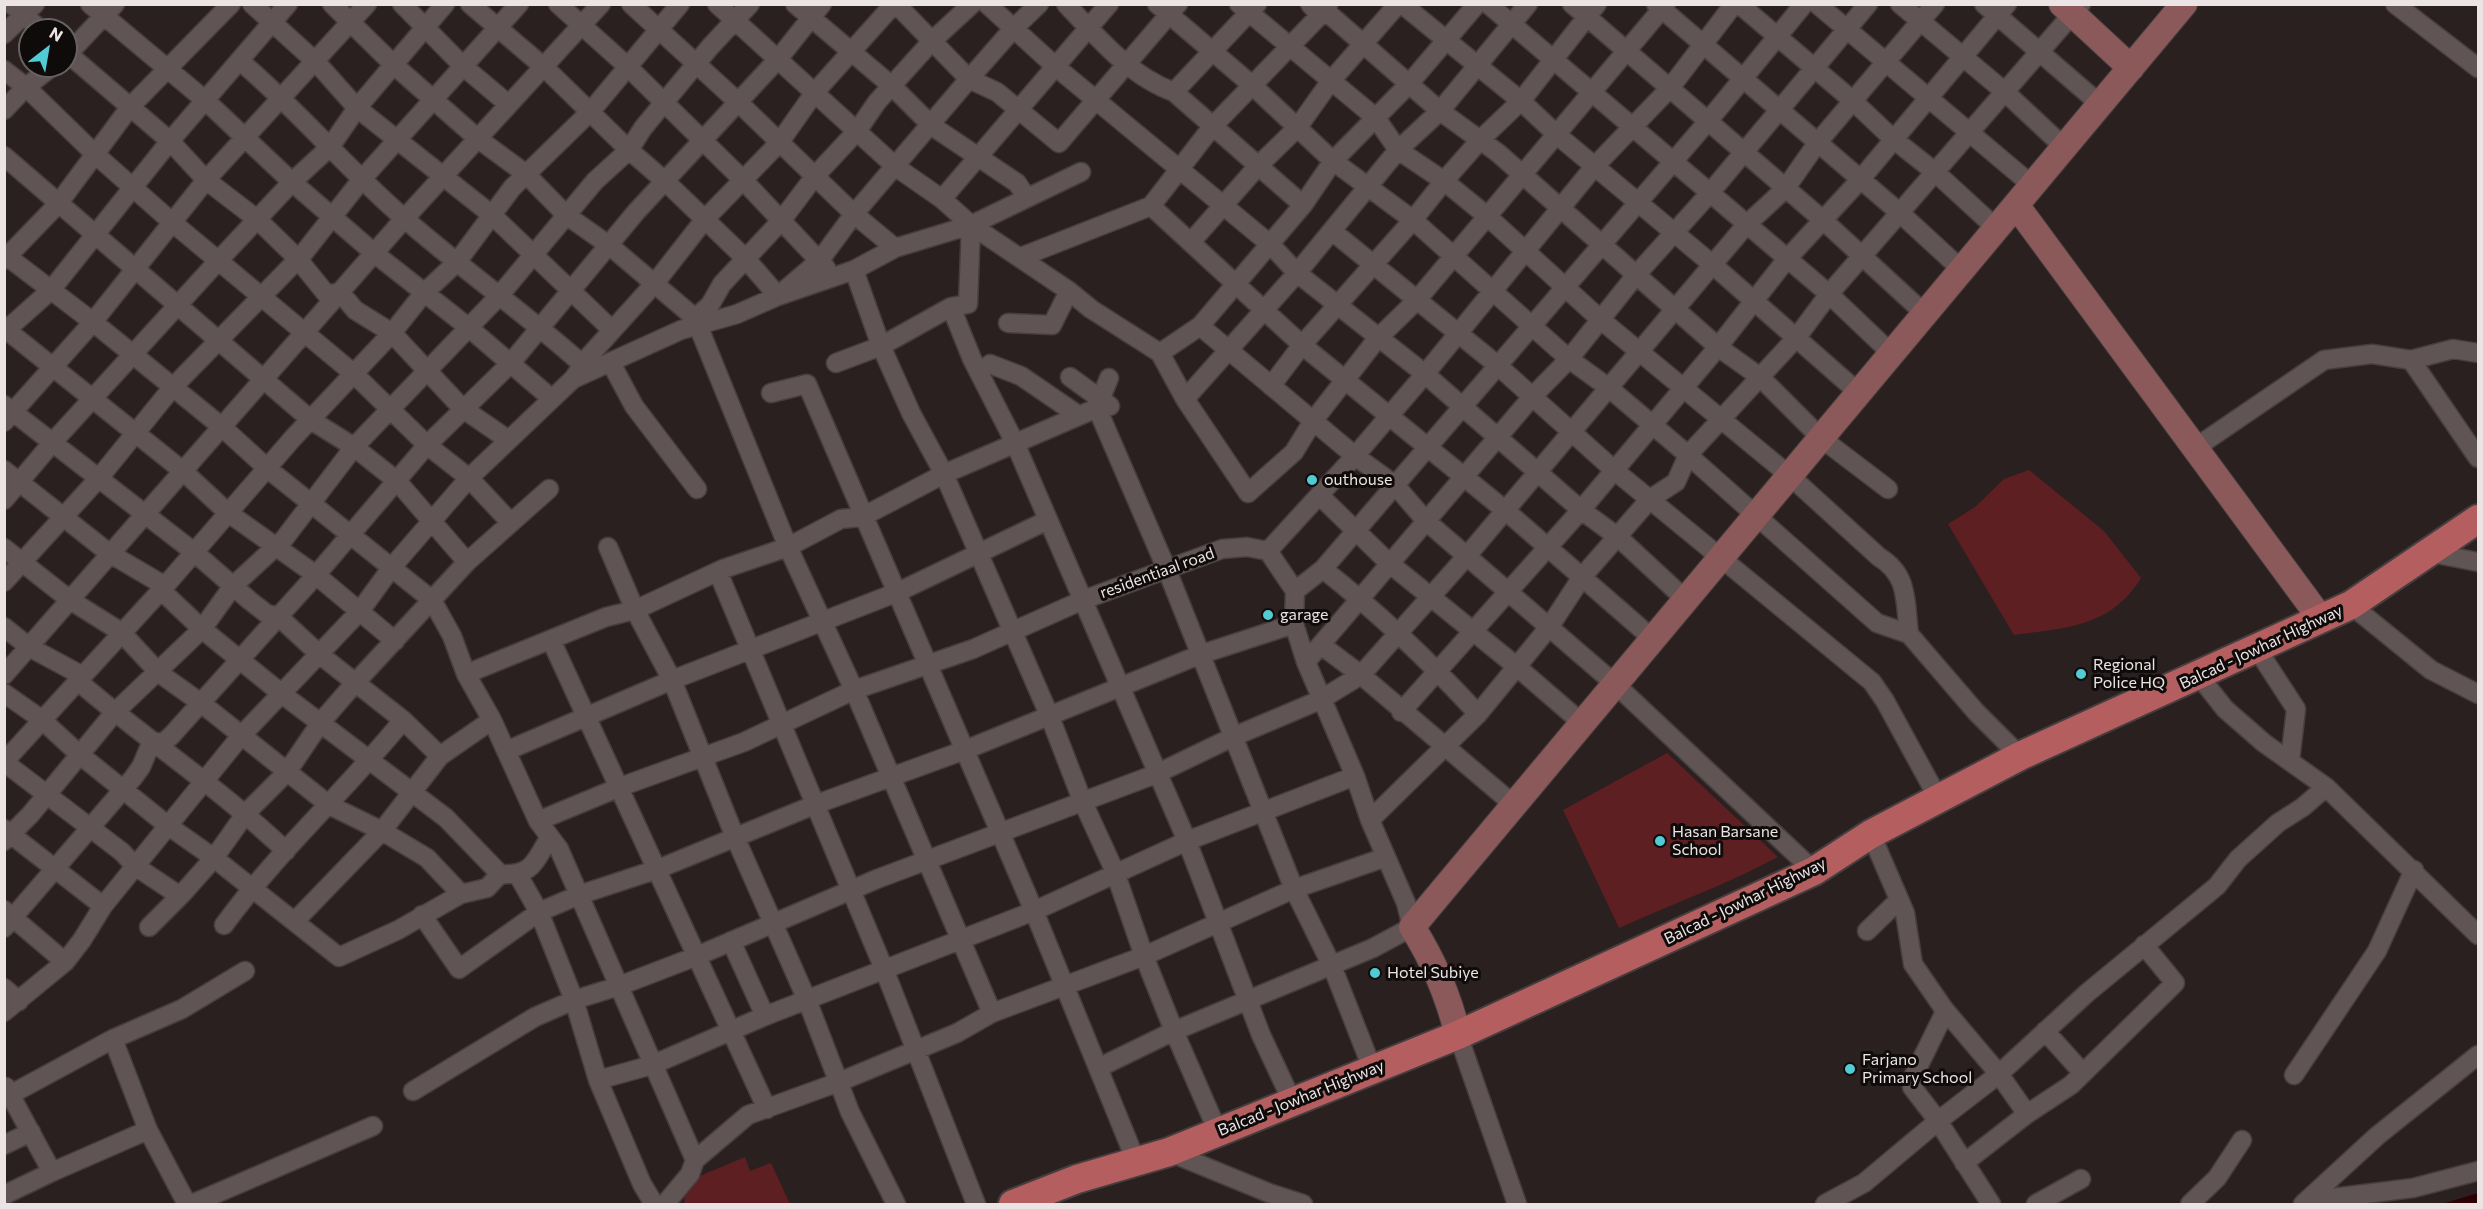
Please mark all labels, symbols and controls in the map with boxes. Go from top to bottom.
north arrow [18,18,78,78]
text: N [46,23,67,45]
place label: outhouse [1324,470,1392,490]
marker: outhouse [1305,473,1319,487]
street label: residentiaal road [1097,543,1217,603]
street label: Balcad - Jowhar Highway [2176,601,2346,693]
place label: garage [1280,605,1328,625]
marker: garage [1261,608,1275,622]
place label: Regional Police HQ [2093,655,2165,693]
marker: Regional Police HQ [2074,667,2088,681]
place label: Hasan Barsane School [1672,822,1778,860]
marker: Hasan Barsane School [1653,834,1667,848]
street label: Balcad - Jowhar Highway [1661,853,1829,949]
place label: Hotel Subiye [1387,963,1479,983]
marker: Hotel Subiye [1368,966,1382,980]
place label: Farjano Primary School [1862,1050,1972,1088]
street label: Balcad - Jowhar Highway [1215,1056,1387,1140]
marker: Farjano Primary School [1843,1062,1857,1076]

